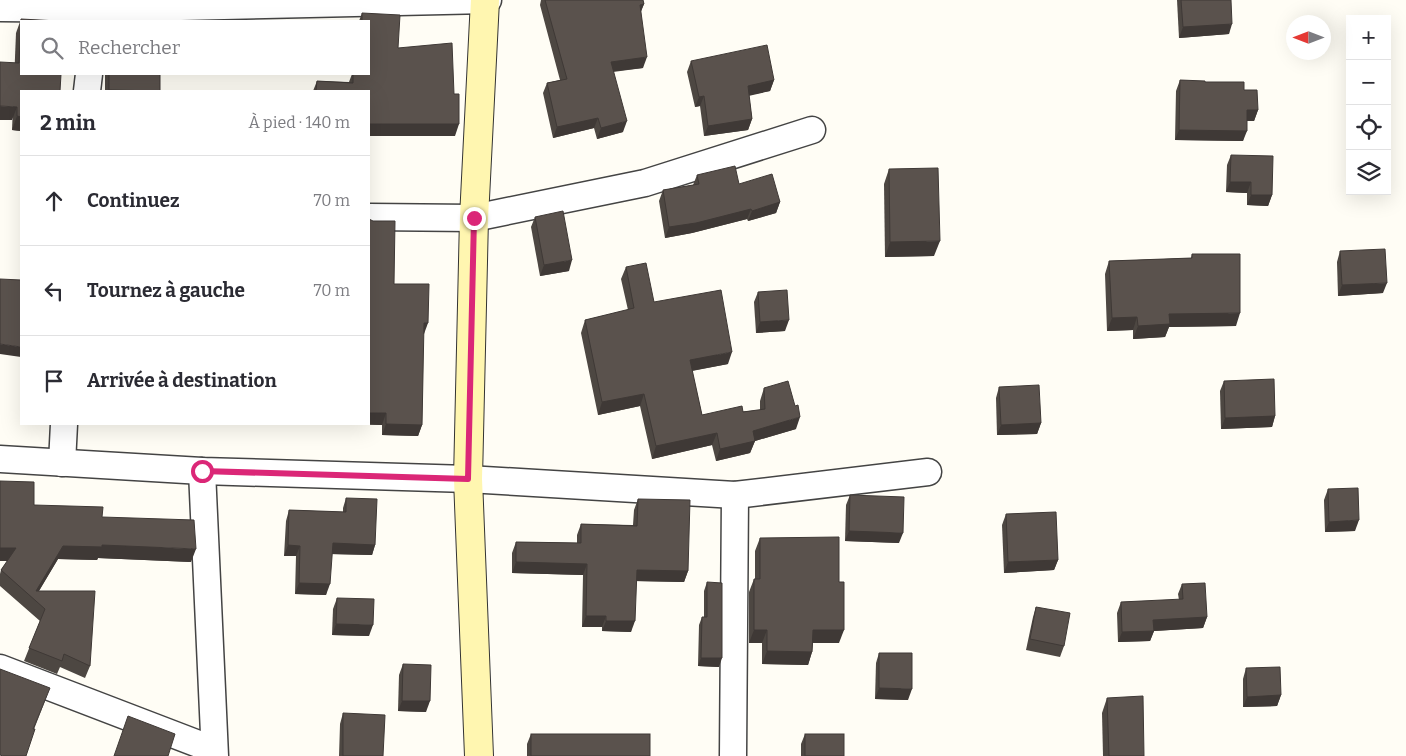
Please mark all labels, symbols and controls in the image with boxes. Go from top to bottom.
north arrow [1286,15,1331,60]
map controls [1346,15,1391,195]
button: + [1346,15,1391,60]
search box [20,20,370,75]
icon: search [38,34,66,62]
text: Rechercher [78,36,180,59]
button: − [1346,60,1391,105]
button: locate [1346,105,1391,150]
text: 2 min [40,110,96,136]
text: À pied · 140 m [249,113,350,132]
button: layers [1346,150,1391,195]
icon: ahead [40,187,68,215]
text: Continuez [87,189,180,212]
text: 70 m [314,191,350,210]
route end [463,207,486,230]
icon: left [40,277,68,305]
text: Tournez à gauche [87,279,245,302]
text: 70 m [314,281,350,300]
icon: arrive [40,367,68,395]
text: Arrivée à destination [87,369,277,392]
route start [191,460,214,483]

